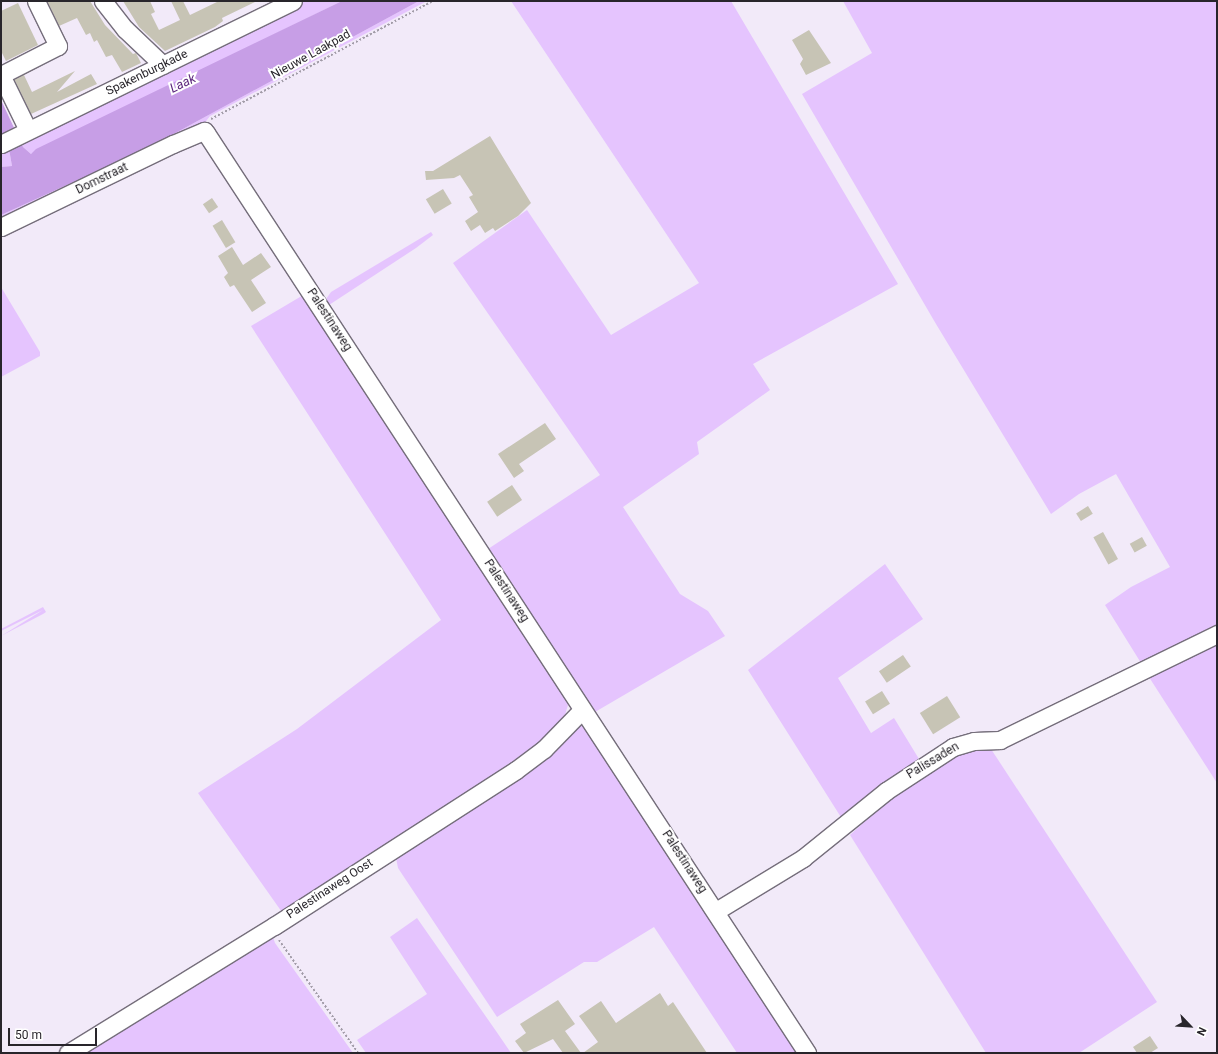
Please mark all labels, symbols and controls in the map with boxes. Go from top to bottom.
street label: Nieuwe Laakpad [269,27,353,83]
street label: Spakenburgkade [104,47,190,99]
water label: Laak [167,71,199,97]
street label: Domstraat [74,160,130,198]
street label: Palestinaweg [303,286,355,354]
street label: Palestinaweg [480,557,532,625]
street label: Palissaden [904,740,962,782]
street label: Palestinaweg [658,828,710,896]
street label: Palestinaweg Oost [284,856,376,922]
north arrow [1170,1006,1210,1046]
scale bar [10,1020,99,1046]
text: N [1194,1025,1209,1038]
text: 50 m [15,1028,42,1042]

